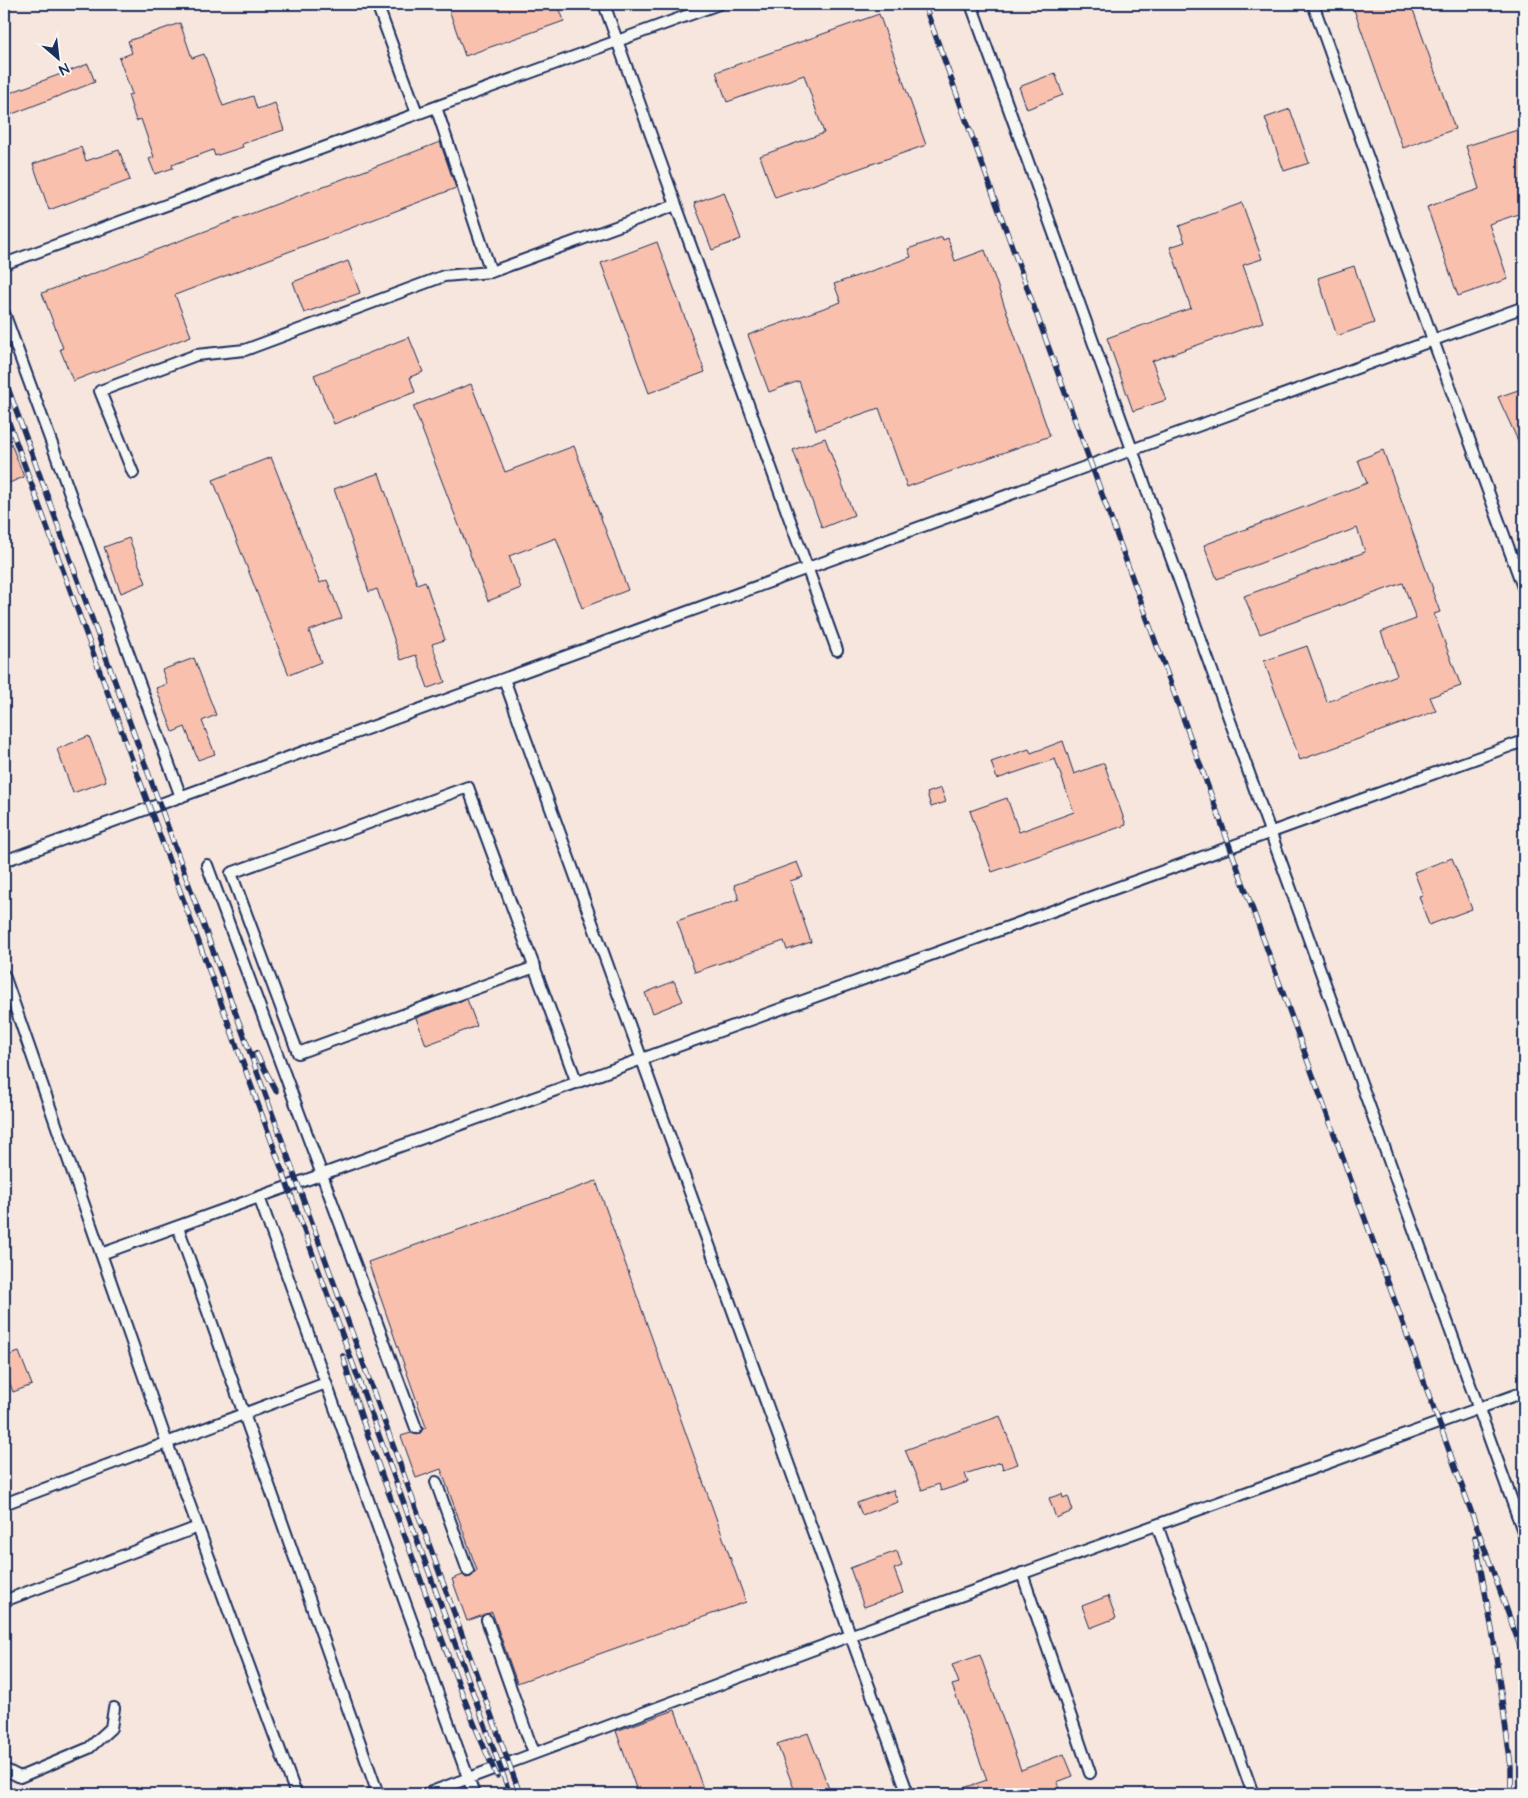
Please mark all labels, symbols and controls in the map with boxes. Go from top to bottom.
north arrow [32,32,82,82]
text: N [55,58,72,80]

